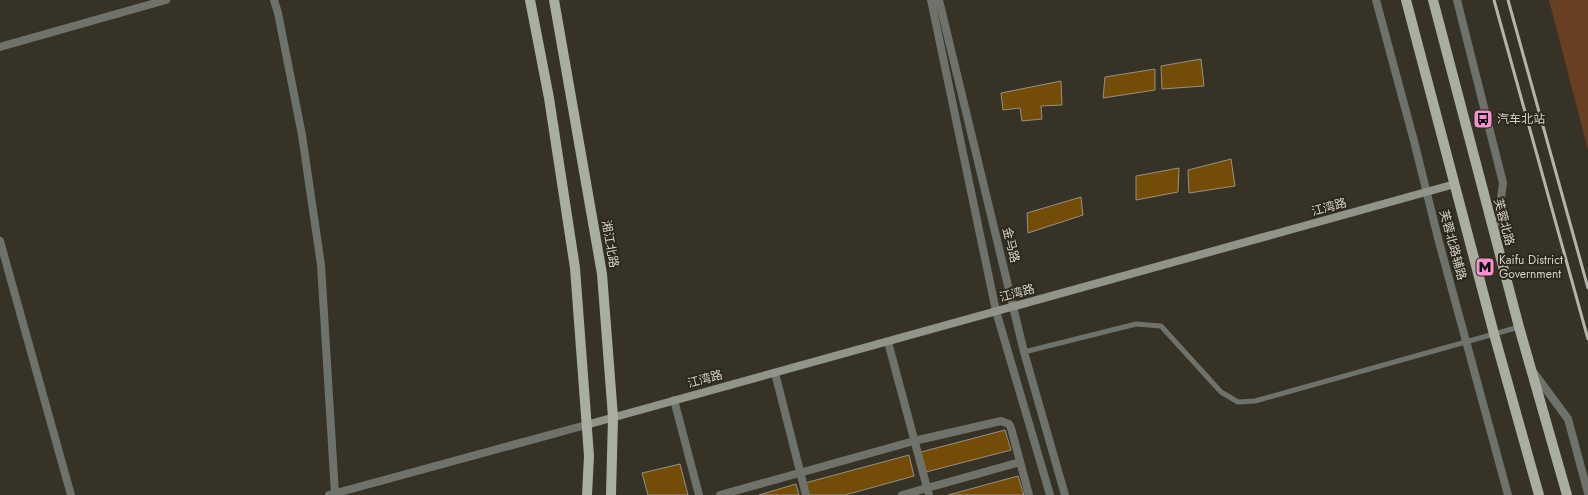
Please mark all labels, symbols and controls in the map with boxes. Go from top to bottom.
bus stop icon: 汽车北站 [1472,108,1494,130]
place label: 汽车北站 [1497,110,1545,128]
street label: 江湾路 [1309,194,1349,220]
street label: 芙蓉北路 [1489,196,1519,248]
street label: 芙蓉北路辅路 [1435,208,1471,282]
street label: 湘江北路 [597,219,623,269]
street label: 金马路 [998,225,1024,265]
place label: Kaifu District Government [1499,251,1563,283]
metro station icon: Kaifu District Government [1474,256,1496,278]
street label: 江湾路 [997,280,1037,306]
street label: 江湾路 [685,366,725,392]

